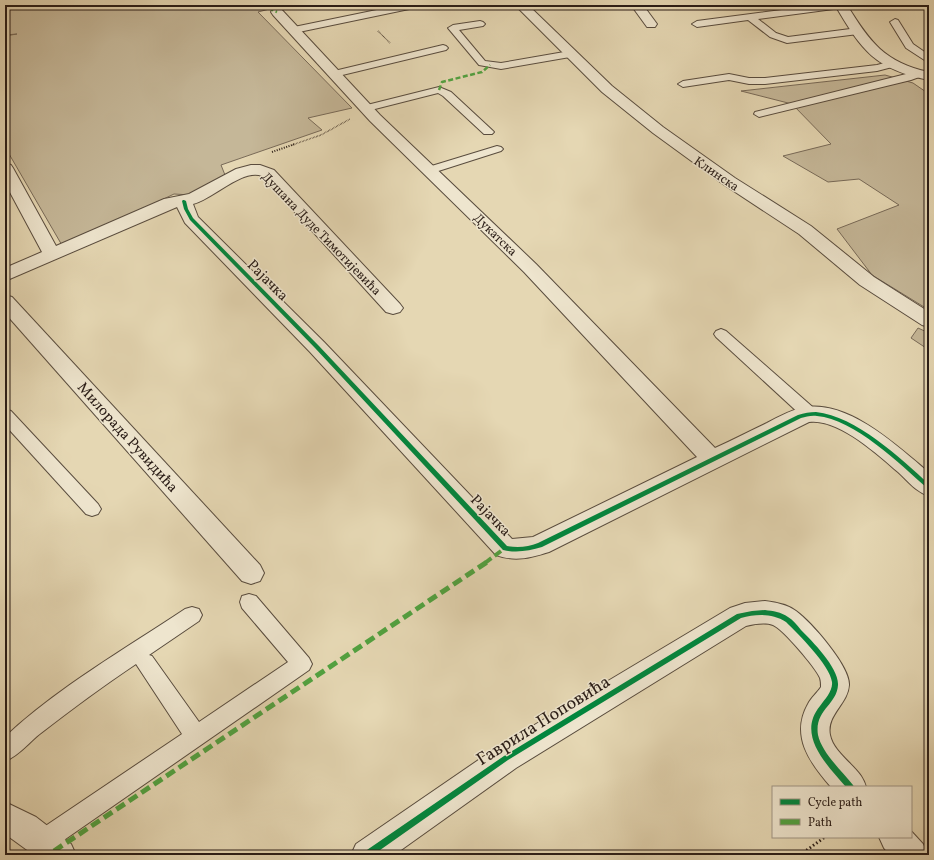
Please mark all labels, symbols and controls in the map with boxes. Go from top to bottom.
street label: Клинска [690,153,742,196]
street label: Душана Дуде Тимотијевића [257,169,385,300]
street label: Дукатска [469,210,521,261]
street label: Рајачка [242,256,292,306]
street label: Милорада Рувидића [72,378,182,498]
street label: Рајачка [465,490,515,542]
street label: Гаврила Поповића [472,670,616,773]
legend [772,786,912,838]
text: Cycle path [808,795,863,811]
text: Path [808,815,832,831]

